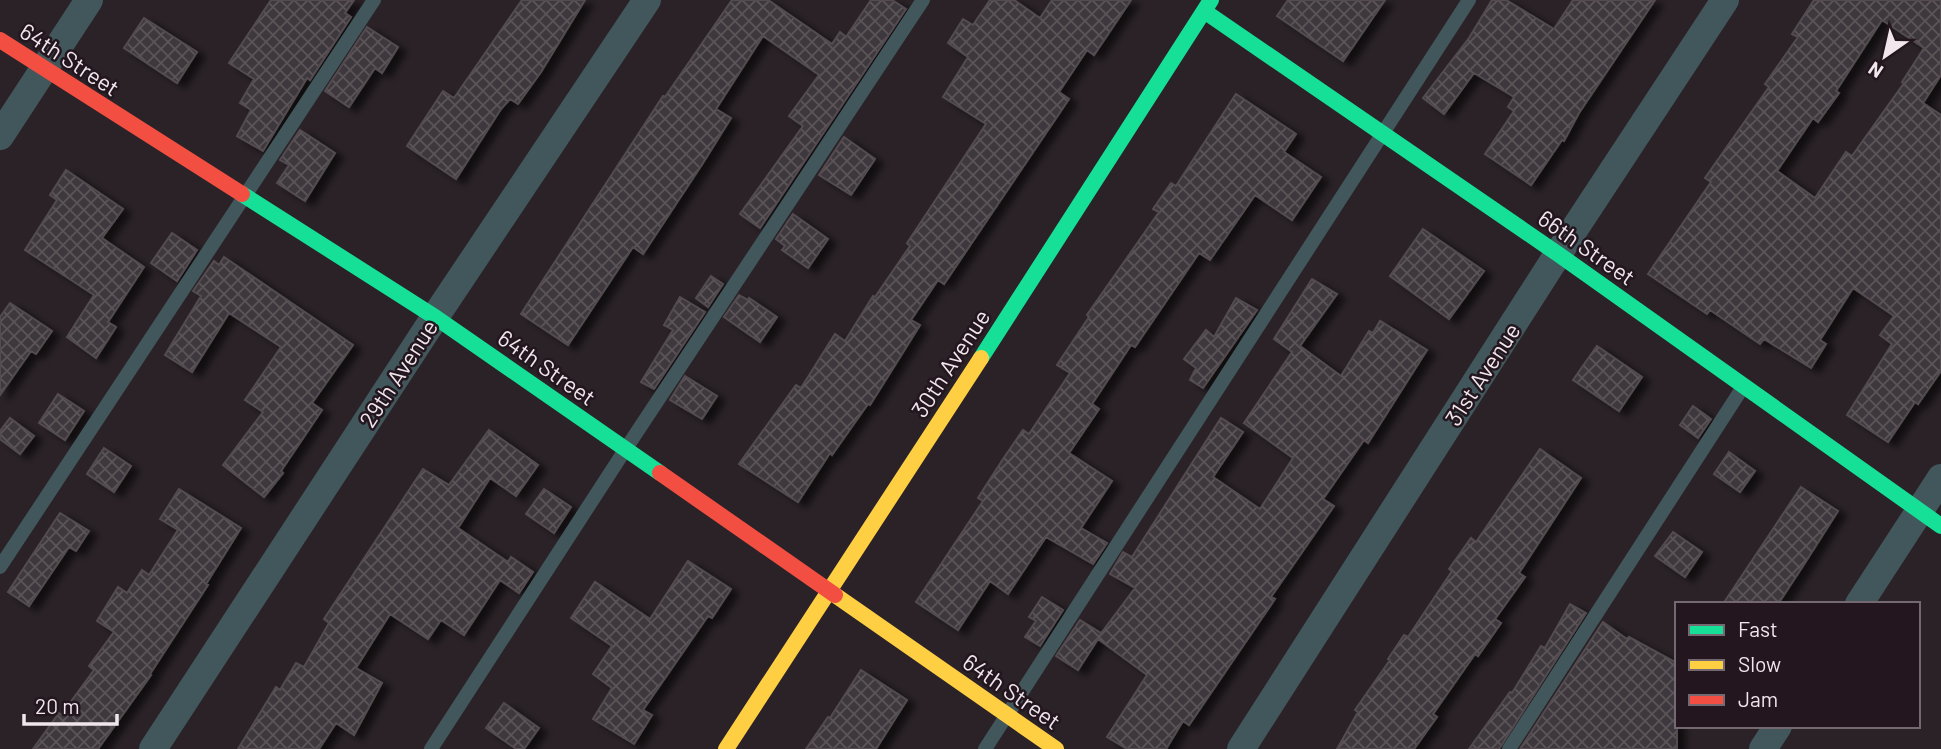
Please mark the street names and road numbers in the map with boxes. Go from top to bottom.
street label: 64th Street [15,17,125,101]
street label: 66th Street [1533,203,1641,291]
street label: 30th Avenue [905,304,995,422]
street label: 29th Avenue [353,314,443,432]
street label: 31st Avenue [1438,317,1526,431]
street label: 64th Street [493,323,601,411]
street label: 64th Street [958,647,1066,735]

